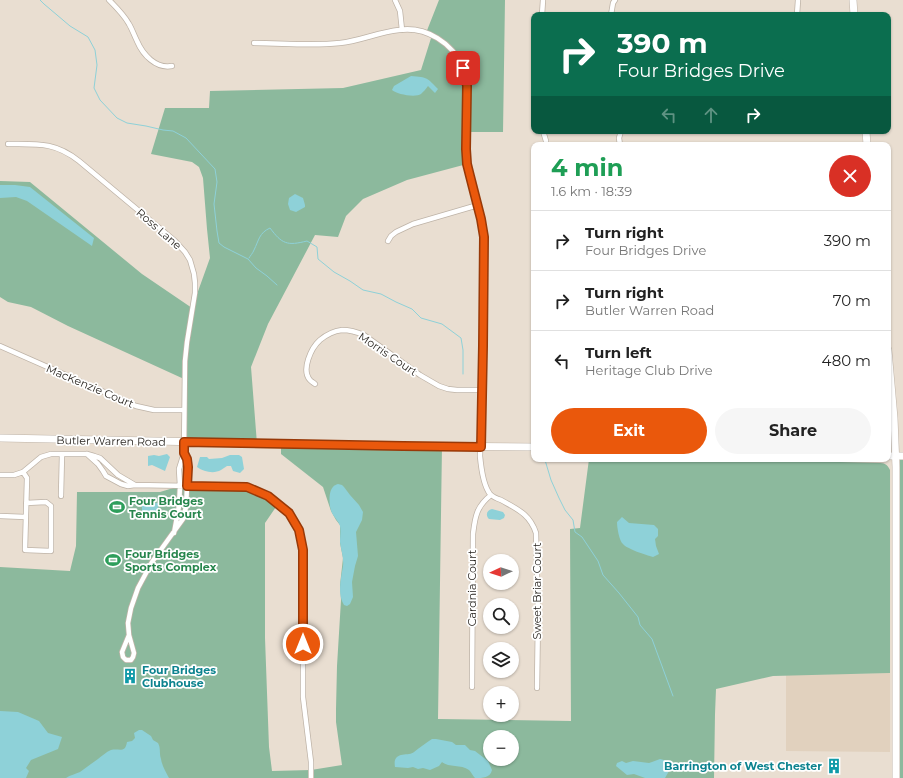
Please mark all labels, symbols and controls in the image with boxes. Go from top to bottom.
text: 390 m [617,26,708,60]
icon: right [551,28,603,80]
pin [446,51,480,85]
icon: arrive [452,57,474,79]
text: Four Bridges Drive [617,60,785,82]
icon: left [658,104,680,126]
icon: ahead [700,104,722,126]
icon: right [742,104,764,126]
text: 4 min [551,153,623,182]
button: close [829,155,871,197]
text: 1.6 km · 18:39 [551,183,632,199]
street label: Ross Lane [133,206,185,253]
text: Turn right [585,223,664,242]
icon: right [551,230,573,252]
text: 390 m [824,231,871,250]
text: Four Bridges Drive [585,242,706,258]
text: Turn right [585,283,664,302]
icon: right [551,290,573,312]
text: 70 m [833,291,871,310]
text: Butler Warren Road [585,302,714,318]
street label: Morris Court [356,329,421,379]
text: Turn left [585,343,652,362]
icon: left [551,350,573,372]
text: 480 m [822,351,871,370]
street label: MacKenzie Court [44,361,136,411]
text: Heritage Club Drive [585,362,713,378]
button: Exit [551,408,707,454]
button: Share [715,408,871,454]
street label: Butler Warren Road [56,433,166,449]
place label: Four Bridges Tennis Court [129,494,203,521]
sports icon: Four Bridges Tennis Court [108,498,126,516]
street label: Sweet Briar Court [530,542,544,640]
place label: Four Bridges Sports Complex [125,547,217,574]
street label: Cardnia Court [465,549,479,626]
sports icon: Four Bridges Sports Complex [104,551,122,569]
north arrow [483,554,519,590]
map controls [483,554,519,766]
button: search [483,598,519,634]
position arrow [282,623,324,665]
button: layers [483,642,519,678]
place label: Four Bridges Clubhouse [142,663,216,690]
building icon: Four Bridges Clubhouse [121,667,139,685]
button: + [483,686,519,722]
button: − [483,730,519,766]
building icon: Barrington of West Chester [825,757,843,775]
place label: Barrington of West Chester [664,759,822,773]

